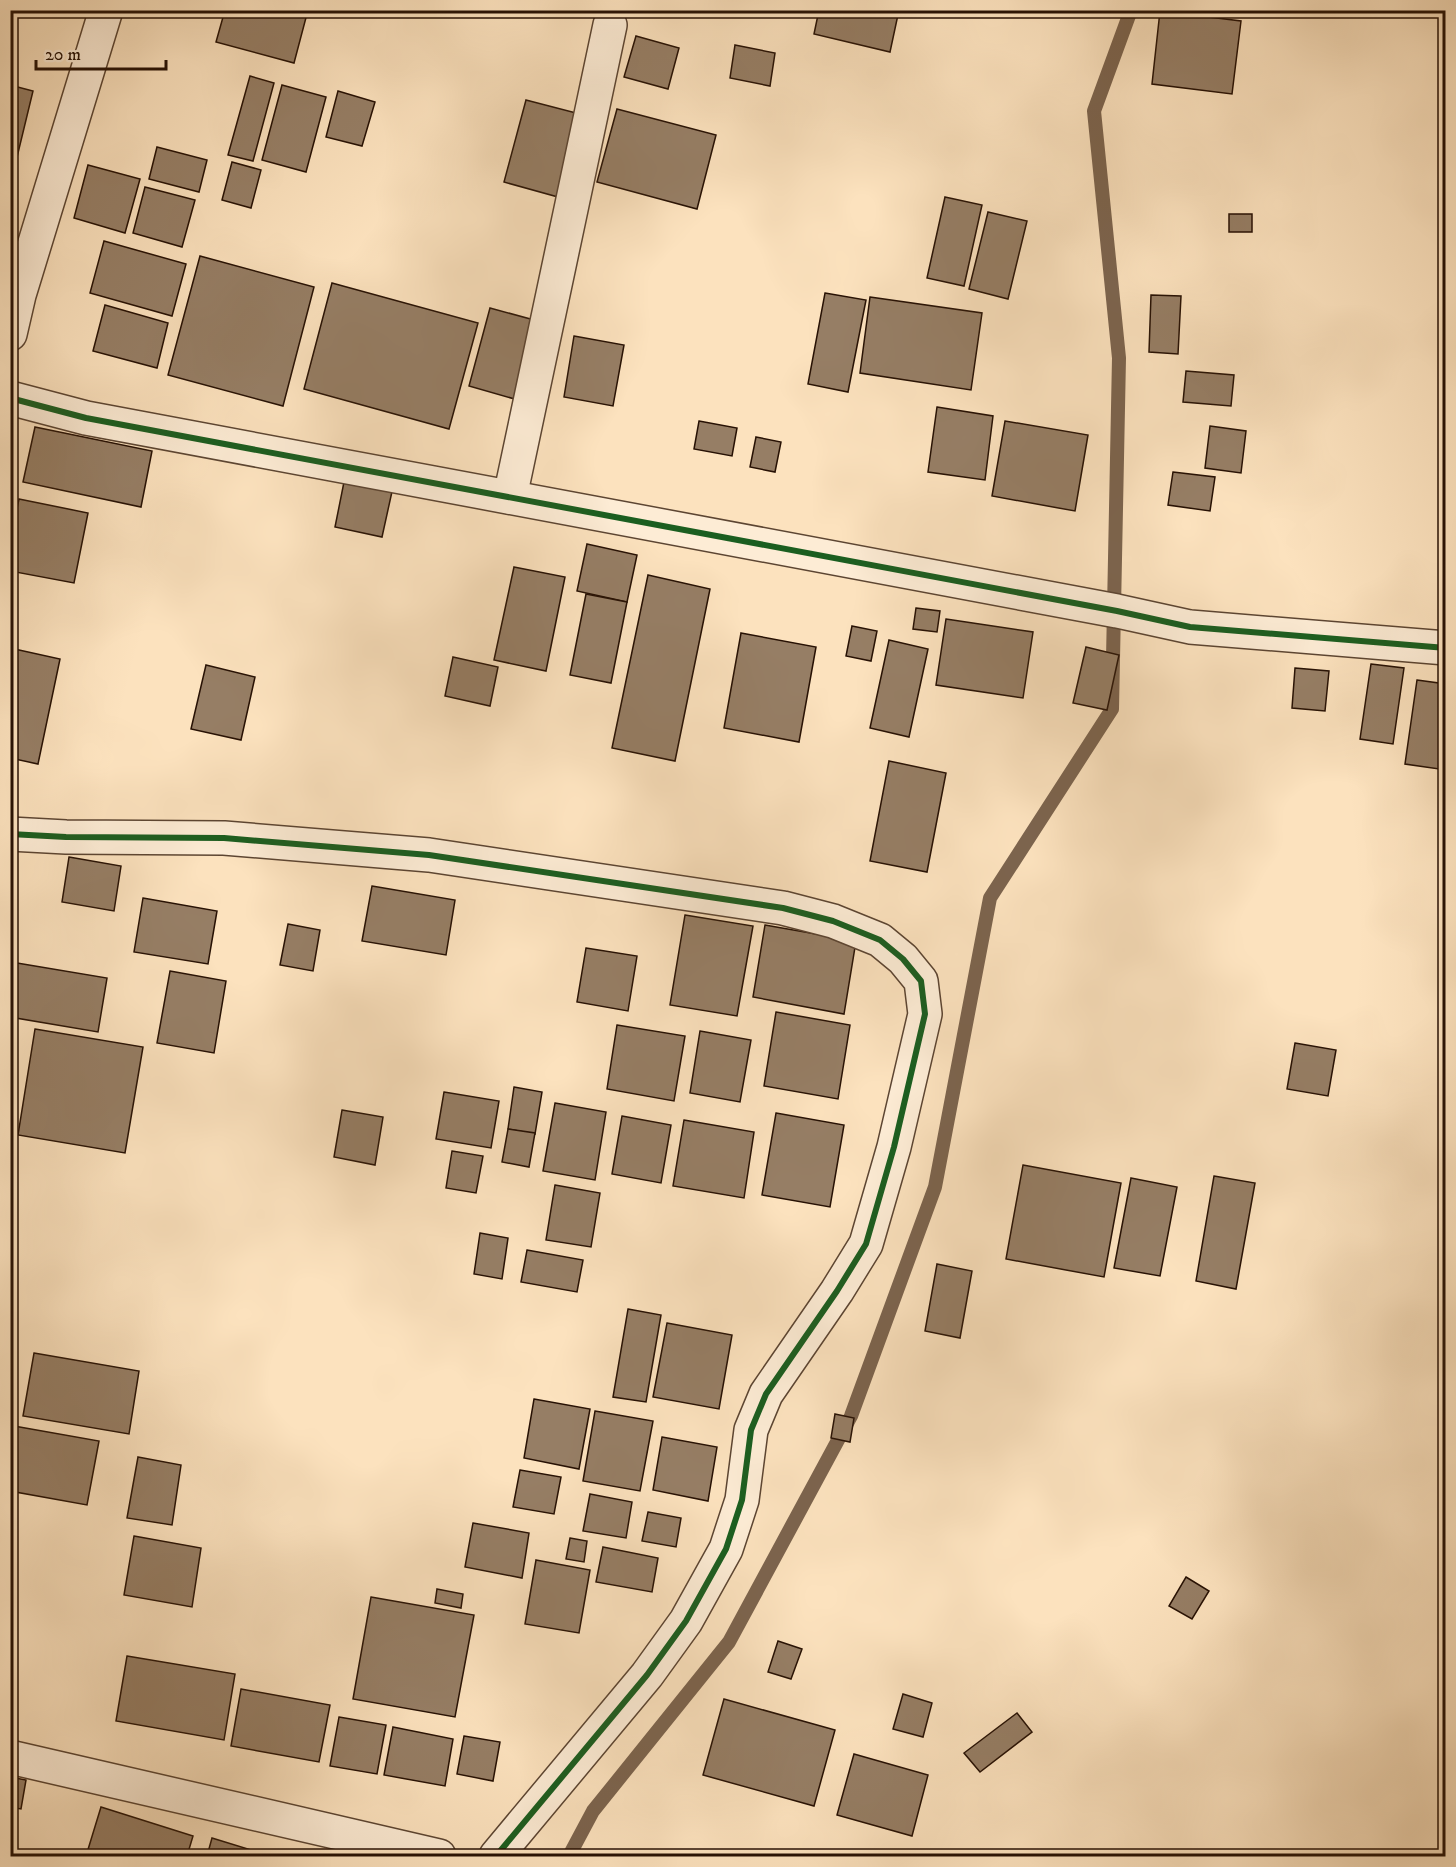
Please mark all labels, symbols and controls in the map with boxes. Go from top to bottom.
scale bar [36,33,166,71]
text: 20 m [45,44,81,66]

